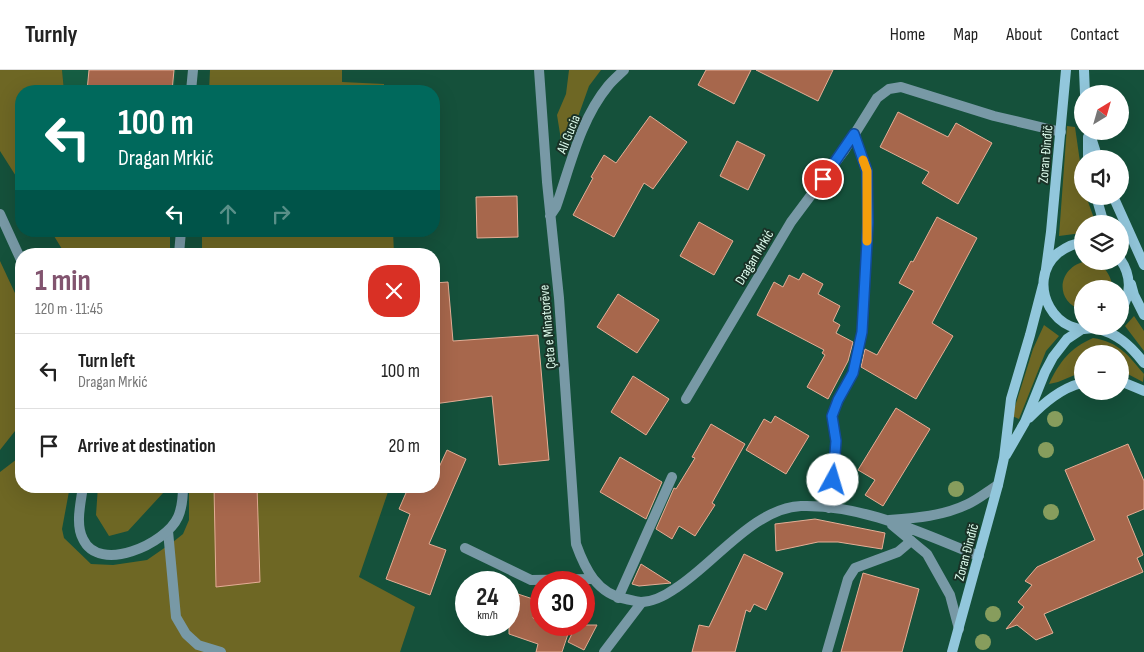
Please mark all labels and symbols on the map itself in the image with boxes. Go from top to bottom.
north arrow [1074,85,1129,140]
street label: Ali Gucia [553,112,584,157]
street label: Zoran Đinđič [1034,124,1057,184]
pin [802,158,844,200]
street label: Dragan Mrkić [731,227,777,288]
street label: Çeta e Minatorëve [535,284,560,370]
position arrow [806,453,858,505]
street label: Zoran Đinđič [951,522,982,582]
speed limit sign: 30 [530,571,595,636]

